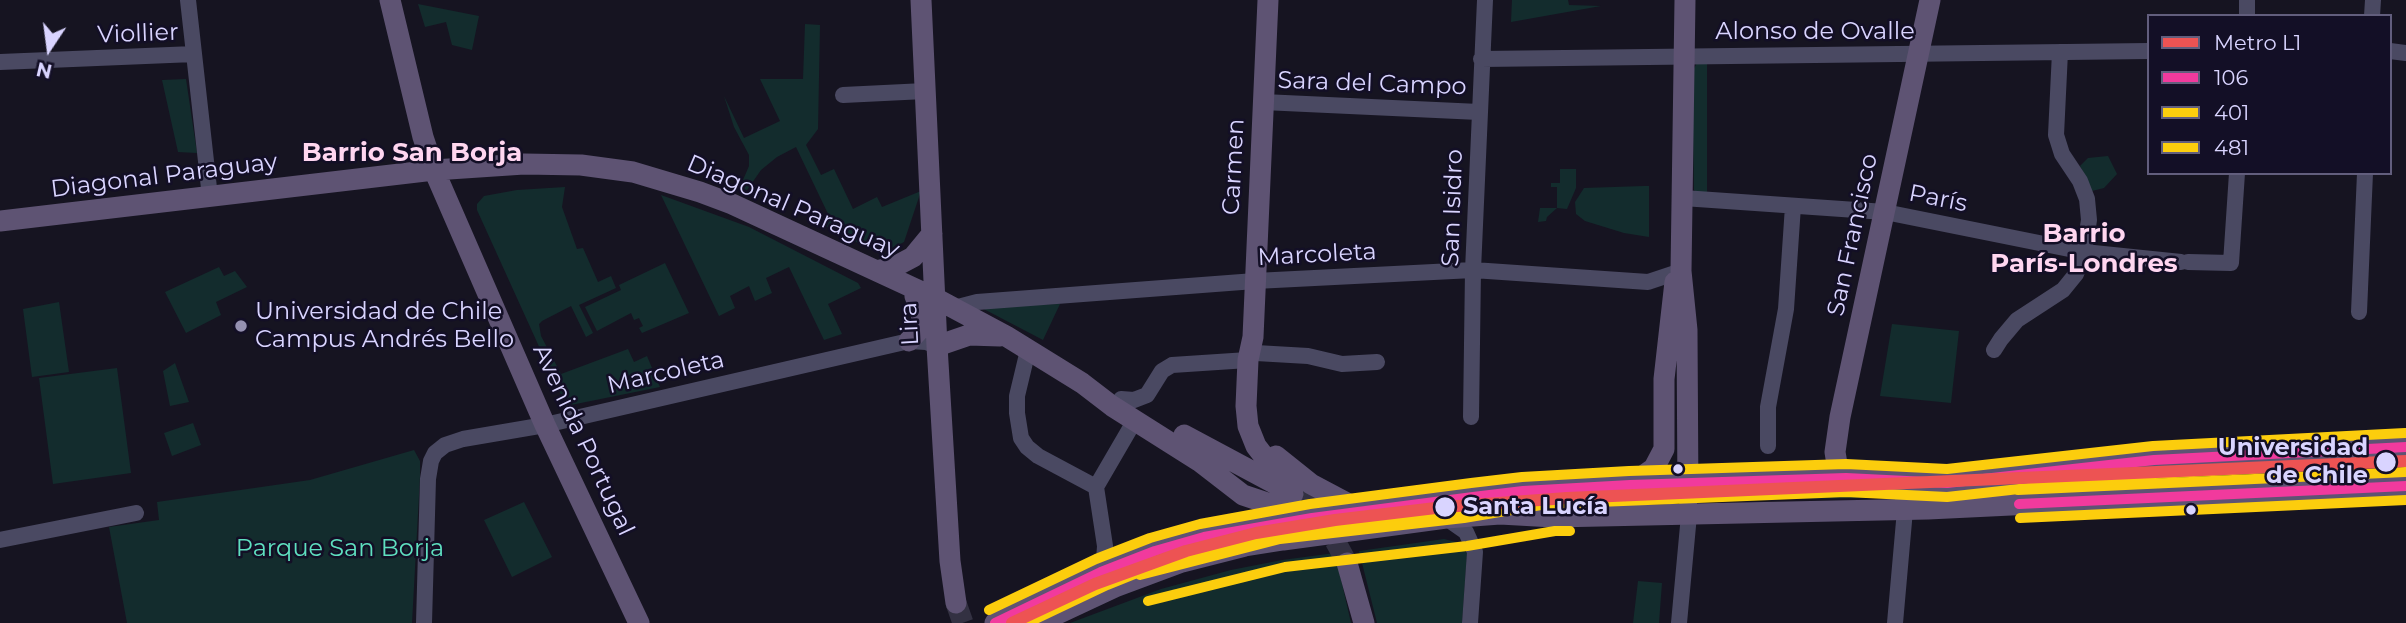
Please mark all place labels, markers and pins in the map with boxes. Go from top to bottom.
place label: Universidad de Chile Campus Andrés Bello [255,298,514,354]
marker: Universidad de Chile Campus Andrés Bello [233,318,249,334]
place label: Universidad de Chile [2218,434,2368,490]
marker: Universidad de Chile [2374,450,2398,474]
unlabelled marker [1671,462,1685,476]
place label: Santa Lucía [1463,493,1608,521]
marker: Santa Lucía [1433,495,1457,519]
unlabelled marker [2184,503,2198,517]

